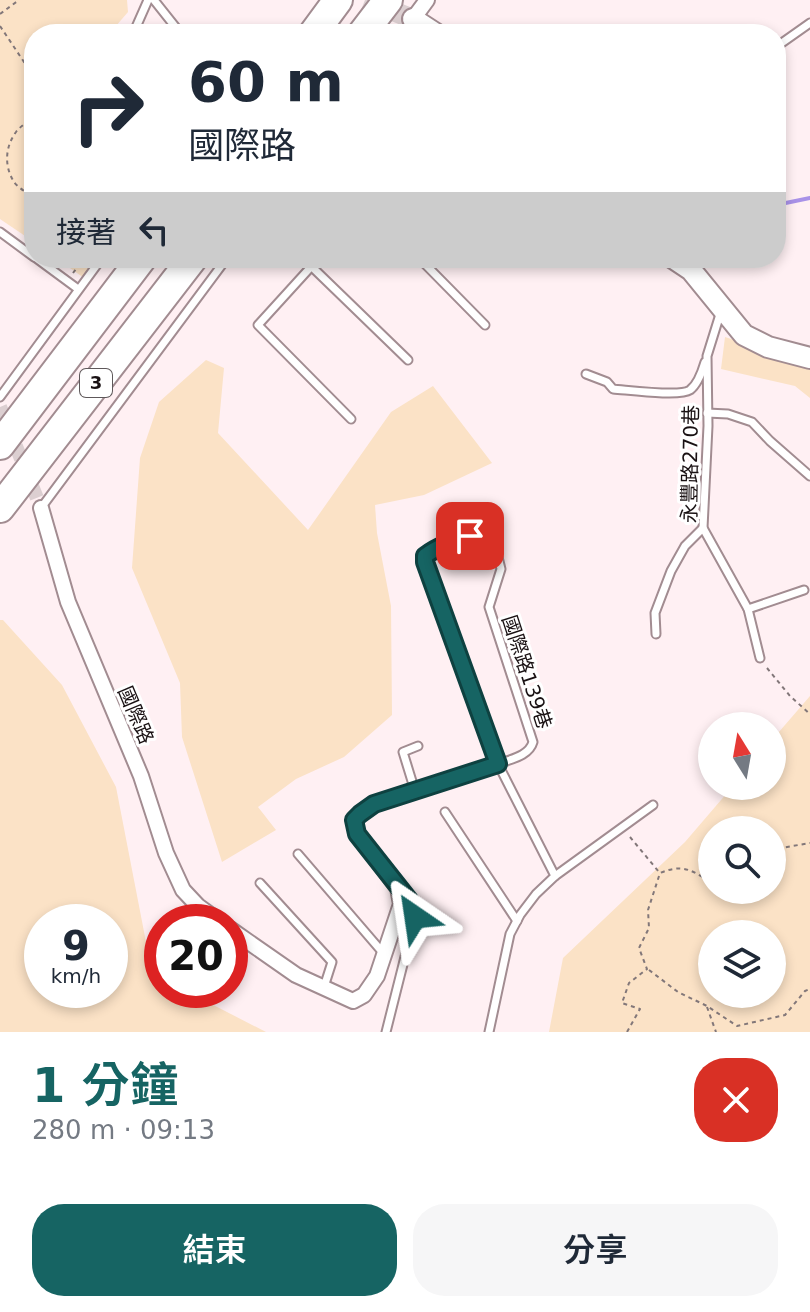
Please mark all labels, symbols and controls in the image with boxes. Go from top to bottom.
text: 60 m [188,49,344,114]
icon: right [56,56,160,160]
text: 國際路 [188,125,296,166]
icon: left [132,208,176,252]
text: 接著 [56,215,116,250]
road number: 3 [80,369,112,397]
street label: 永豐路270巷 [677,405,703,523]
pin [436,502,504,570]
icon: arrive [448,514,492,558]
street label: 國際路139巷 [497,612,557,732]
street label: 國際路 [113,683,159,747]
north arrow [698,712,786,800]
map controls [698,712,786,1008]
button: search [698,816,786,904]
position arrow [373,875,457,959]
speed limit sign: 20 [144,904,248,1008]
button: layers [698,920,786,1008]
text: 9 [62,923,90,969]
text: km/h [51,964,101,988]
text: 1 分鐘 [32,1057,178,1113]
button: close [694,1058,778,1142]
text: 280 m · 09:13 [32,1115,215,1145]
button: 結束 [32,1204,397,1296]
button: 分享 [413,1204,778,1296]

